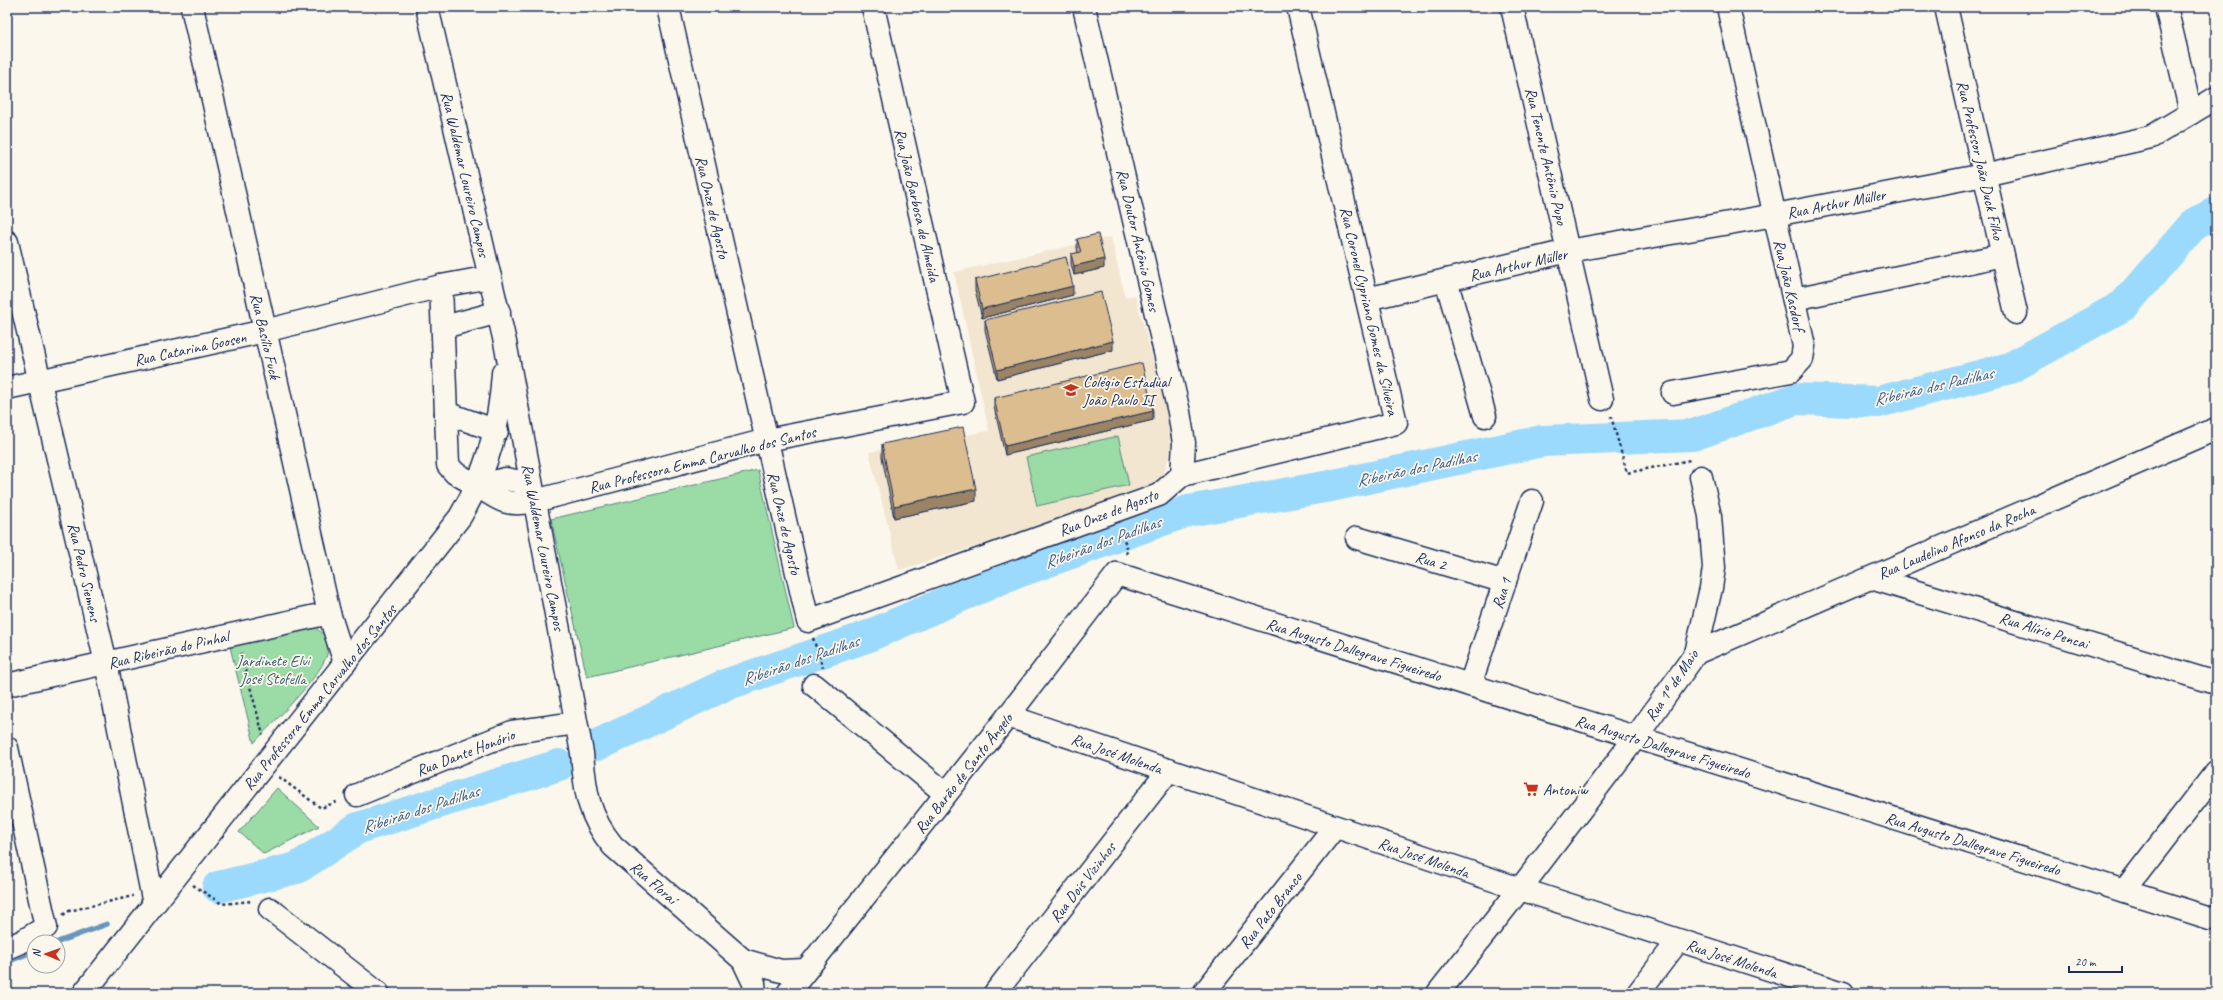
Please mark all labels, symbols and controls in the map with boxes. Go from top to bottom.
street label: Rua Professor João Duck Filho [1952,79,2008,243]
street label: Rua Tenente Antônio Pupo [1520,86,1572,228]
street label: Rua Waldemar Loureiro Campos [436,89,494,260]
street label: Rua João Barbosa de Almeida [890,127,945,285]
street label: Rua Onze de Agosto [691,154,734,262]
street label: Rua Doutor Antônio Gomes [1112,167,1164,315]
street label: Rua Arthur Müller [1785,184,1888,223]
street label: Rua Coronel Cypriano Gomes da Silveira [1335,205,1403,418]
street label: Rua João Kasdorf [1769,238,1810,336]
street label: Rua Arthur Müller [1467,244,1570,286]
street label: Rua Basílio Fuck [245,291,285,382]
street label: Rua Catarina Goosen [132,327,249,371]
water label: Ribeirão dos Padilhas [1871,362,1998,410]
place label: Colégio Estadual João Paulo II [1082,372,1173,410]
school or university icon: Colégio Estadual João Paulo II [1062,381,1080,399]
street label: Rua Professora Emma Carvalho dos Santos [587,422,819,498]
water label: Ribeirão dos Padilhas [1354,445,1481,491]
street label: Rua Waldemar Loureiro Campos [517,462,569,634]
street label: Rua Onze de Agosto [763,470,806,578]
street label: Rua Onze de Agosto [1056,484,1162,541]
street label: Rua Laudelino Afonso da Rocha [1875,499,2039,584]
water label: Ribeirão dos Padilhas [1041,511,1166,573]
street label: Rua Pedro Siemens [63,521,105,625]
street label: Rua 2 [1413,547,1450,576]
street label: Rua 1 [1488,574,1517,611]
street label: Rua Professora Emma Carvalho dos Santos [239,600,402,794]
street label: Rua Alírio Pencai [1997,608,2093,655]
street label: Rua Augusto Dallegrave Figueiredo [1264,614,1445,687]
street label: Rua Ribeirão do Pinhal [106,626,234,674]
water label: Ribeirão dos Padilhas [739,630,864,690]
street label: Rua 1º de Maio [1641,645,1704,725]
park label: Jardinete Elvi José Stofella [236,651,312,689]
street label: Rua Barão de Santo Ângelo [910,707,1019,838]
street label: Rua Augusto Dallegrave Figueiredo [1573,711,1754,784]
street label: Rua Dante Honório [413,724,520,781]
street label: Rua José Molenda [1069,729,1166,779]
water label: Ribeirão dos Padilhas [359,780,484,838]
supermarket icon: Antoniw [1522,780,1540,798]
place label: Antoniw [1543,780,1589,800]
street label: Rua Augusto Dallegrave Figueiredo [1883,808,2064,881]
street label: Rua José Molenda [1376,833,1473,883]
street label: Rua Dois Vizinhos [1045,837,1121,927]
street label: Rua Floraí [626,857,683,911]
street label: Rua Pato Branco [1235,867,1308,953]
north arrow [26,934,66,974]
street label: Rua José Molenda [1684,935,1781,984]
text: N [29,948,43,957]
scale bar [2069,948,2122,974]
text: 20 m [2075,954,2097,970]

